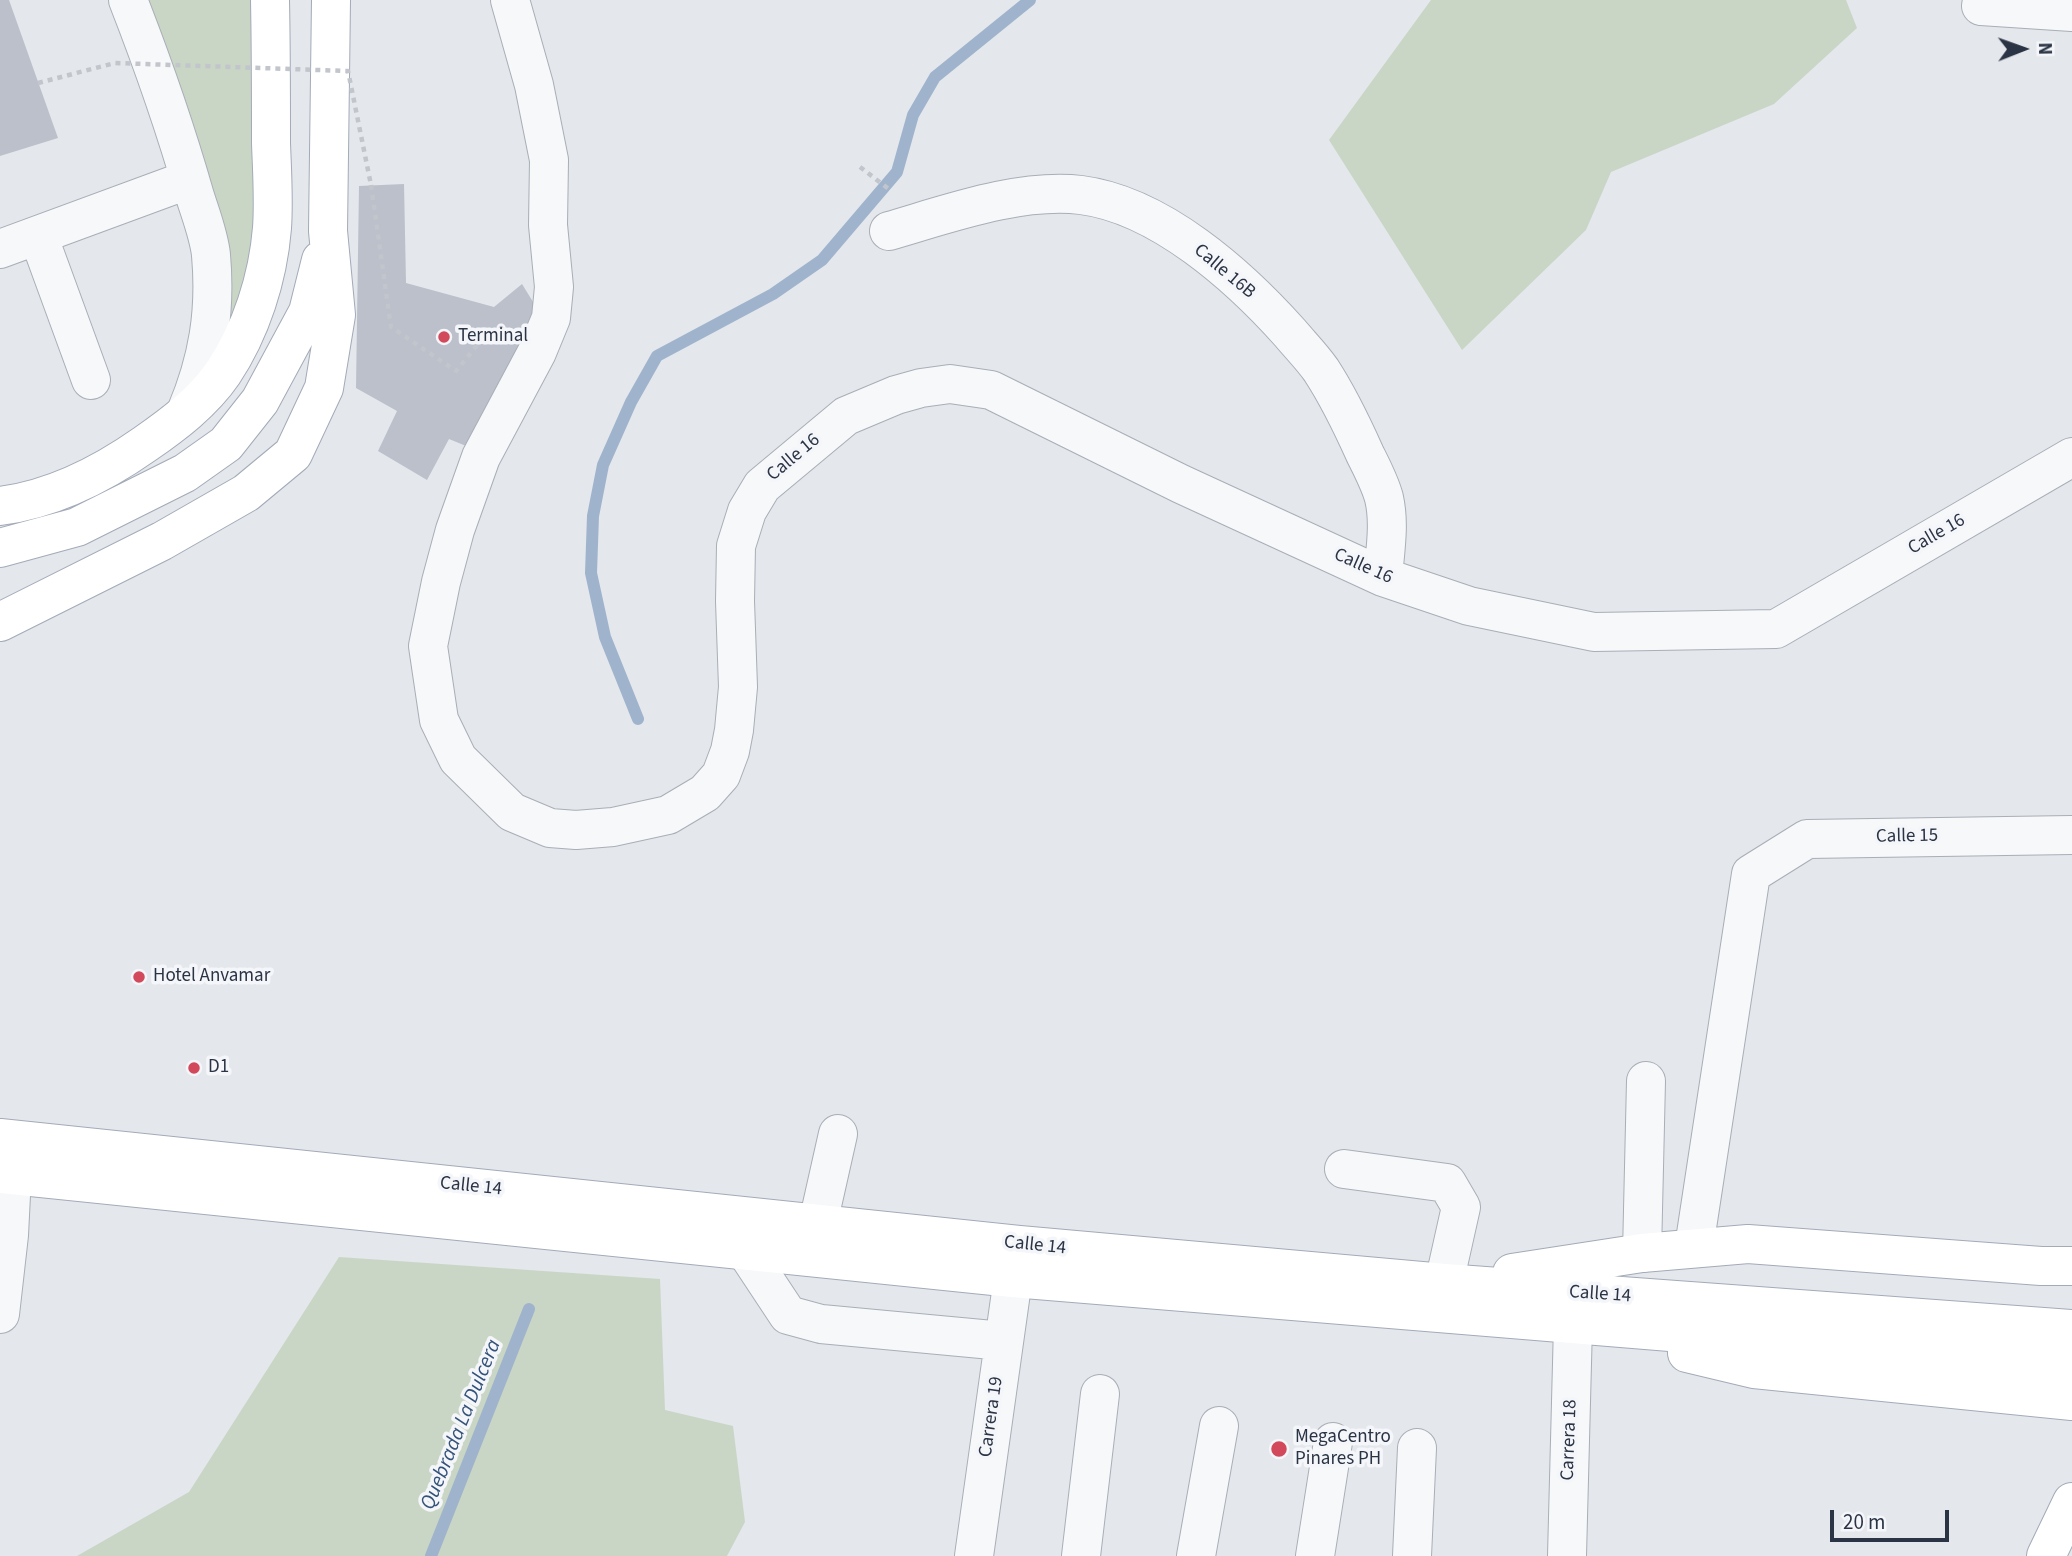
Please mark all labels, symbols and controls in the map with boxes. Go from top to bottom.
north arrow [1988,14,2058,84]
text: N [2031,42,2058,55]
street label: Calle 16B [1189,240,1259,304]
place label: Terminal [458,326,528,348]
marker: Terminal [436,329,452,345]
street label: Calle 16 [763,429,825,487]
street label: Calle 16 [1904,510,1970,560]
street label: Calle 16 [1330,544,1396,590]
street label: Calle 15 [1876,825,1938,849]
place label: Hotel Anvamar [153,966,270,988]
marker: Hotel Anvamar [131,969,147,985]
place label: D1 [208,1057,229,1079]
marker: D1 [186,1060,202,1076]
street label: Calle 14 [439,1172,503,1202]
street label: Calle 14 [1003,1231,1067,1261]
street label: Calle 14 [1568,1281,1632,1309]
water label: Quebrada La Dulcera [416,1336,508,1514]
street label: Carrera 19 [975,1375,1009,1459]
street label: Carrera 18 [1557,1399,1583,1481]
place label: MegaCentro Pinares PH [1295,1427,1391,1471]
marker: MegaCentro Pinares PH [1269,1439,1289,1459]
scale bar [1834,1496,1953,1540]
text: 20 m [1843,1507,1885,1537]

